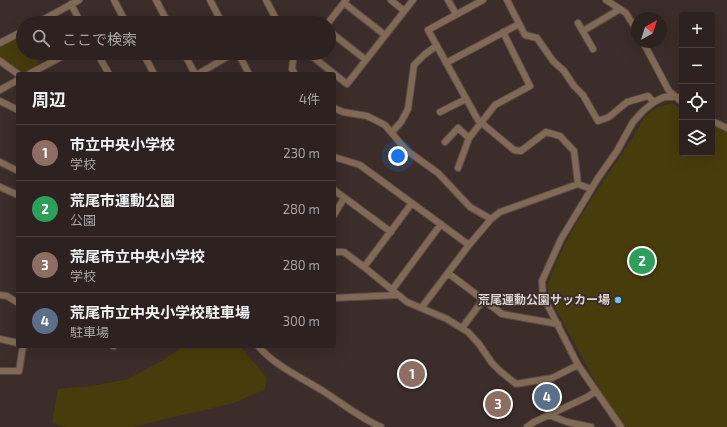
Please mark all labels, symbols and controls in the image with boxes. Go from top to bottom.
north arrow [631,12,667,48]
map controls [679,12,715,156]
button: + [679,12,715,48]
search box [16,16,336,60]
icon: search [30,27,52,49]
text: ここで検索 [62,30,137,48]
button: − [679,48,715,84]
button: locate [679,84,715,120]
text: 周辺 [32,89,66,109]
text: 4件 [299,91,320,107]
button: layers [679,120,715,156]
text: 市立中央小学校 [70,135,175,153]
text: 1 [42,145,48,161]
text: 230 m [283,145,320,161]
your location [388,146,408,166]
text: 学校 [70,156,96,172]
text: 荒尾市運動公園 [70,191,175,209]
text: 2 [41,201,49,217]
text: 280 m [283,201,320,217]
text: 公園 [70,212,96,228]
pin: 2 [629,246,655,276]
text: 荒尾市立中央小学校 [70,247,205,265]
text: 3 [41,257,49,273]
text: 280 m [283,257,320,273]
text: 学校 [70,268,96,284]
place label: 荒尾運動公園サッカー場 [478,292,610,306]
marker: 荒尾運動公園サッカー場 [613,295,623,305]
text: 荒尾市立中央小学校駐車場 [70,303,250,321]
text: 4 [41,313,49,329]
text: 300 m [283,313,320,329]
text: 駐車場 [70,324,109,340]
pin: 1 [399,359,425,389]
pin: 4 [534,382,560,412]
pin: 3 [485,389,511,419]

